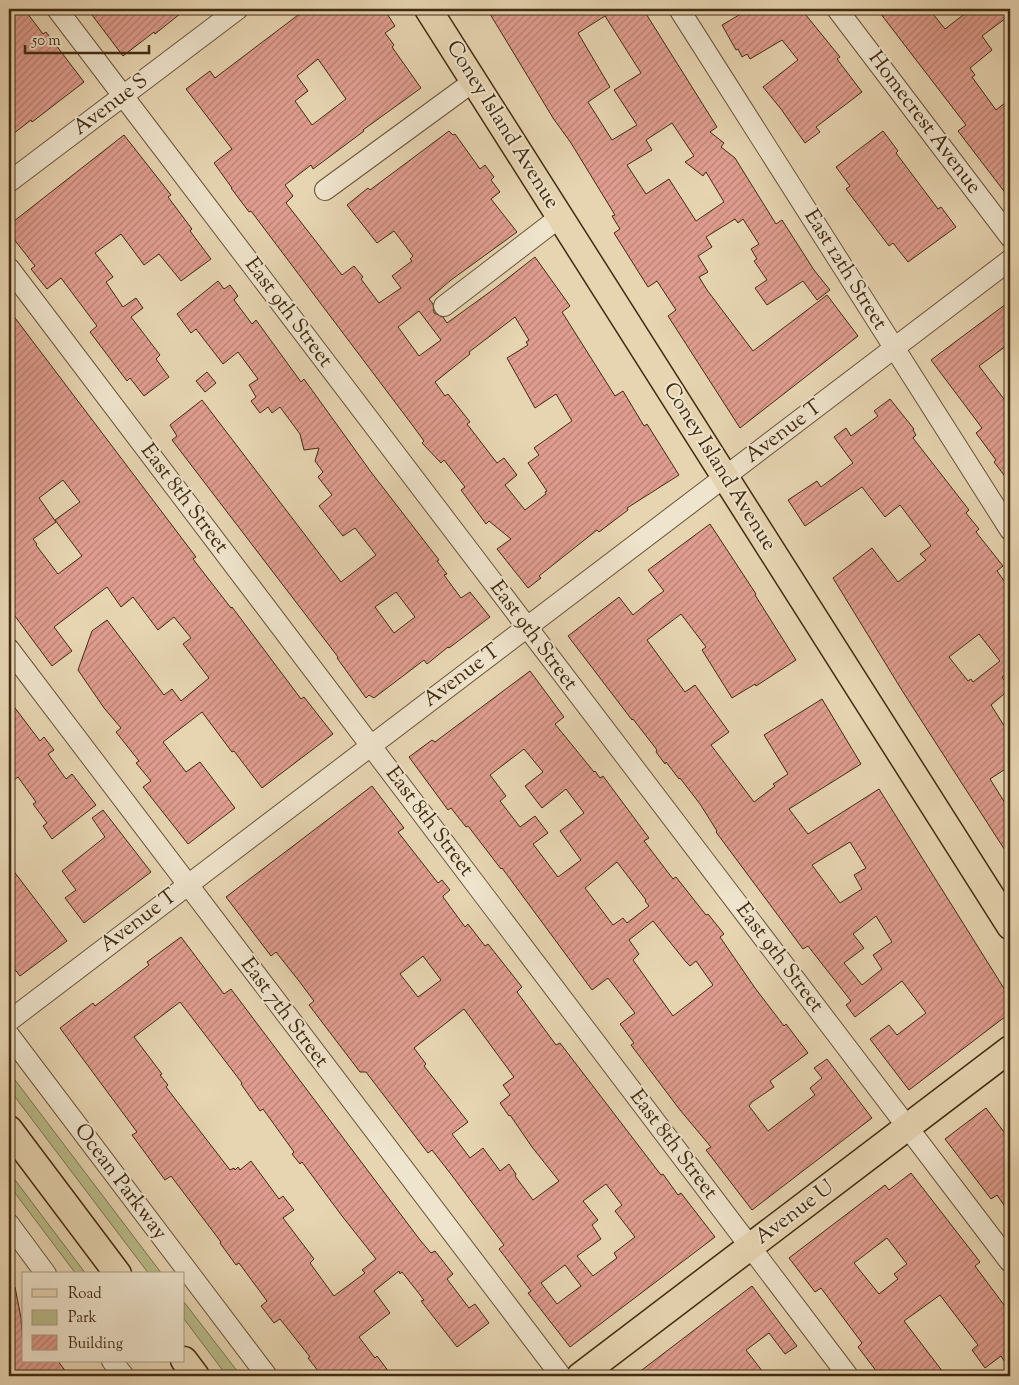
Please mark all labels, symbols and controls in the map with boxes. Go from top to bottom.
scale bar [25,22,149,54]
text: 50 m [31,31,61,52]
street label: Coney Island Avenue [438,35,566,215]
street label: Homecrest Avenue [860,45,988,201]
street label: Avenue S [67,67,155,143]
street label: East 12th Street [796,204,894,336]
street label: East 9th Street [237,252,339,374]
street label: Coney Island Avenue [655,377,783,557]
street label: Avenue T [739,393,829,471]
street label: East 8th Street [133,438,235,560]
street label: East 9th Street [482,575,584,697]
street label: Avenue T [417,637,507,715]
street label: East 8th Street [378,761,480,883]
street label: Avenue T [94,882,184,960]
street label: East 9th Street [728,897,830,1019]
street label: East 7th Street [233,952,335,1074]
street label: East 8th Street [622,1084,724,1206]
street label: Ocean Parkway [66,1117,174,1247]
street label: Avenue U [749,1173,841,1253]
legend [22,1272,185,1362]
text: Road [68,1284,102,1305]
text: Park [68,1308,97,1329]
text: Building [68,1334,123,1355]

